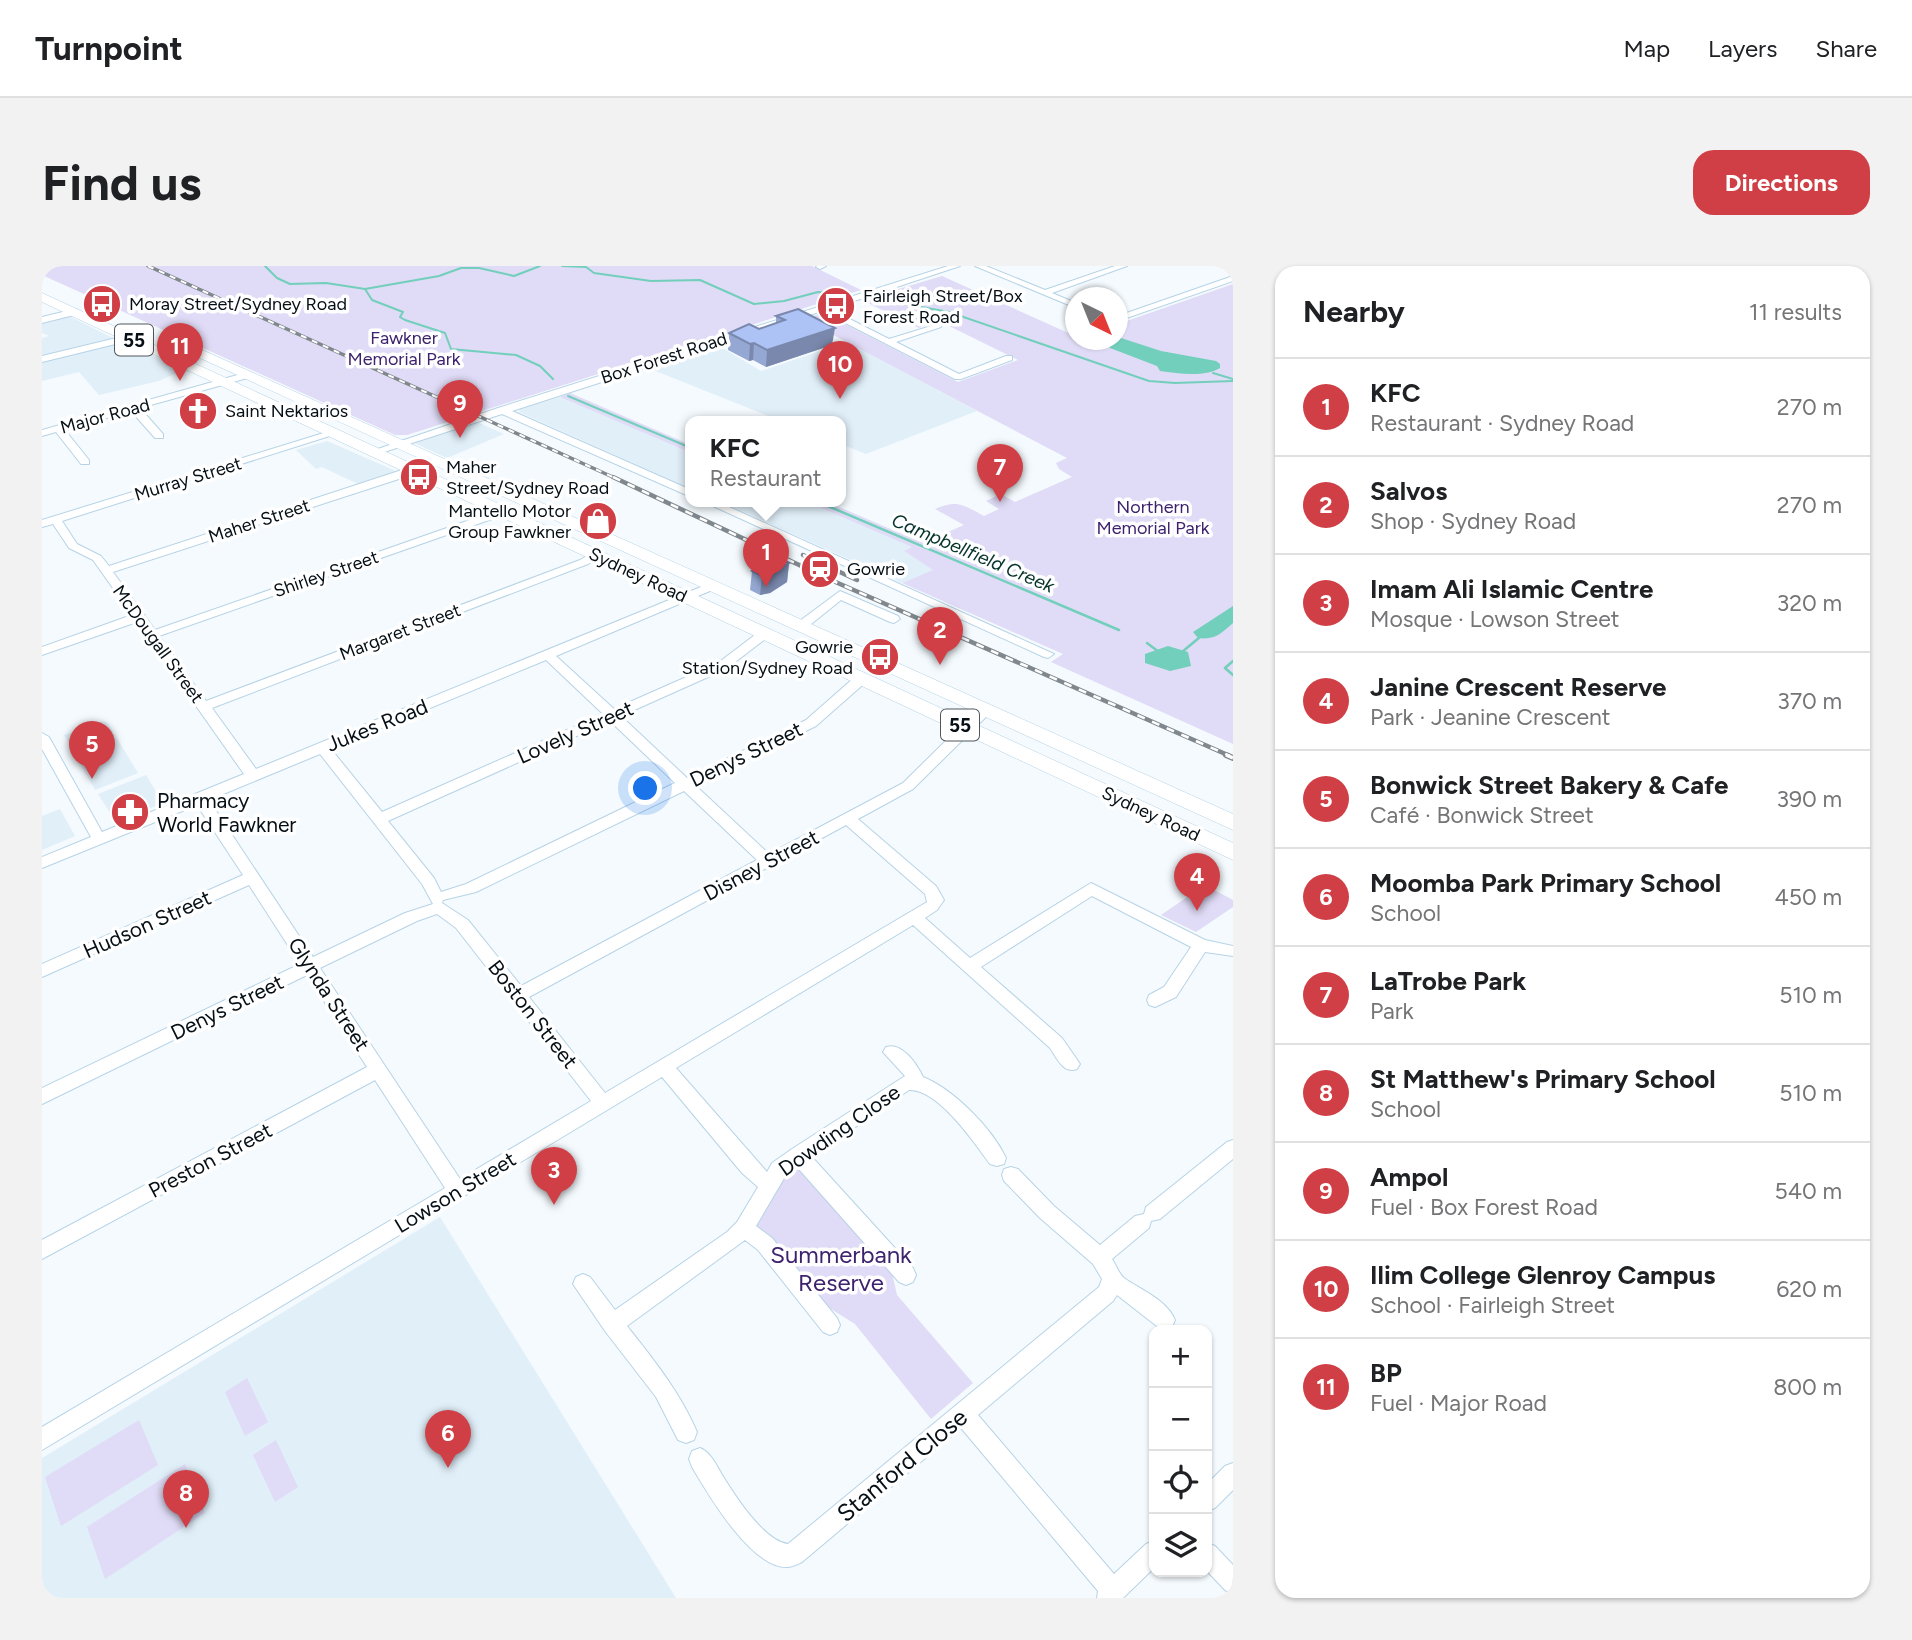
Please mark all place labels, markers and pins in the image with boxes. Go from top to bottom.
bus stop icon: Moray Street/Sydney Road [81,283,123,325]
bus stop icon: Fairleigh Street/Box Forest Road [815,285,857,327]
place label: Fairleigh Street/Box Forest Road [863,285,1023,328]
place label: Moray Street/Sydney Road [129,293,347,315]
pin: 11 [157,323,203,381]
pin: 10 [817,341,863,399]
pin: 9 [437,380,483,438]
church icon: Saint Nektarios [177,390,219,432]
place label: Saint Nektarios [225,400,348,422]
pin: 7 [977,444,1023,502]
bus stop icon: Maher Street/Sydney Road [398,456,440,498]
place label: Maher Street/Sydney Road [446,456,609,499]
place label: Mantello Motor Group Fawkner [448,500,571,543]
shop icon: Mantello Motor Group Fawkner [577,500,619,542]
pin: 1 [743,529,789,587]
station icon: Gowrie [799,548,841,590]
place label: Gowrie [847,558,905,580]
pin: 2 [917,607,963,665]
place label: Gowrie Station/Sydney Road [682,636,853,679]
bus stop icon: Gowrie Station/Sydney Road [859,636,901,678]
pin: 5 [69,721,115,779]
place label: Pharmacy World Fawkner [157,788,296,837]
pharmacy icon: Pharmacy World Fawkner [109,791,151,833]
pin: 4 [1174,853,1220,911]
pin: 3 [531,1147,577,1205]
pin: 6 [425,1410,471,1468]
pin: 8 [163,1470,209,1528]

